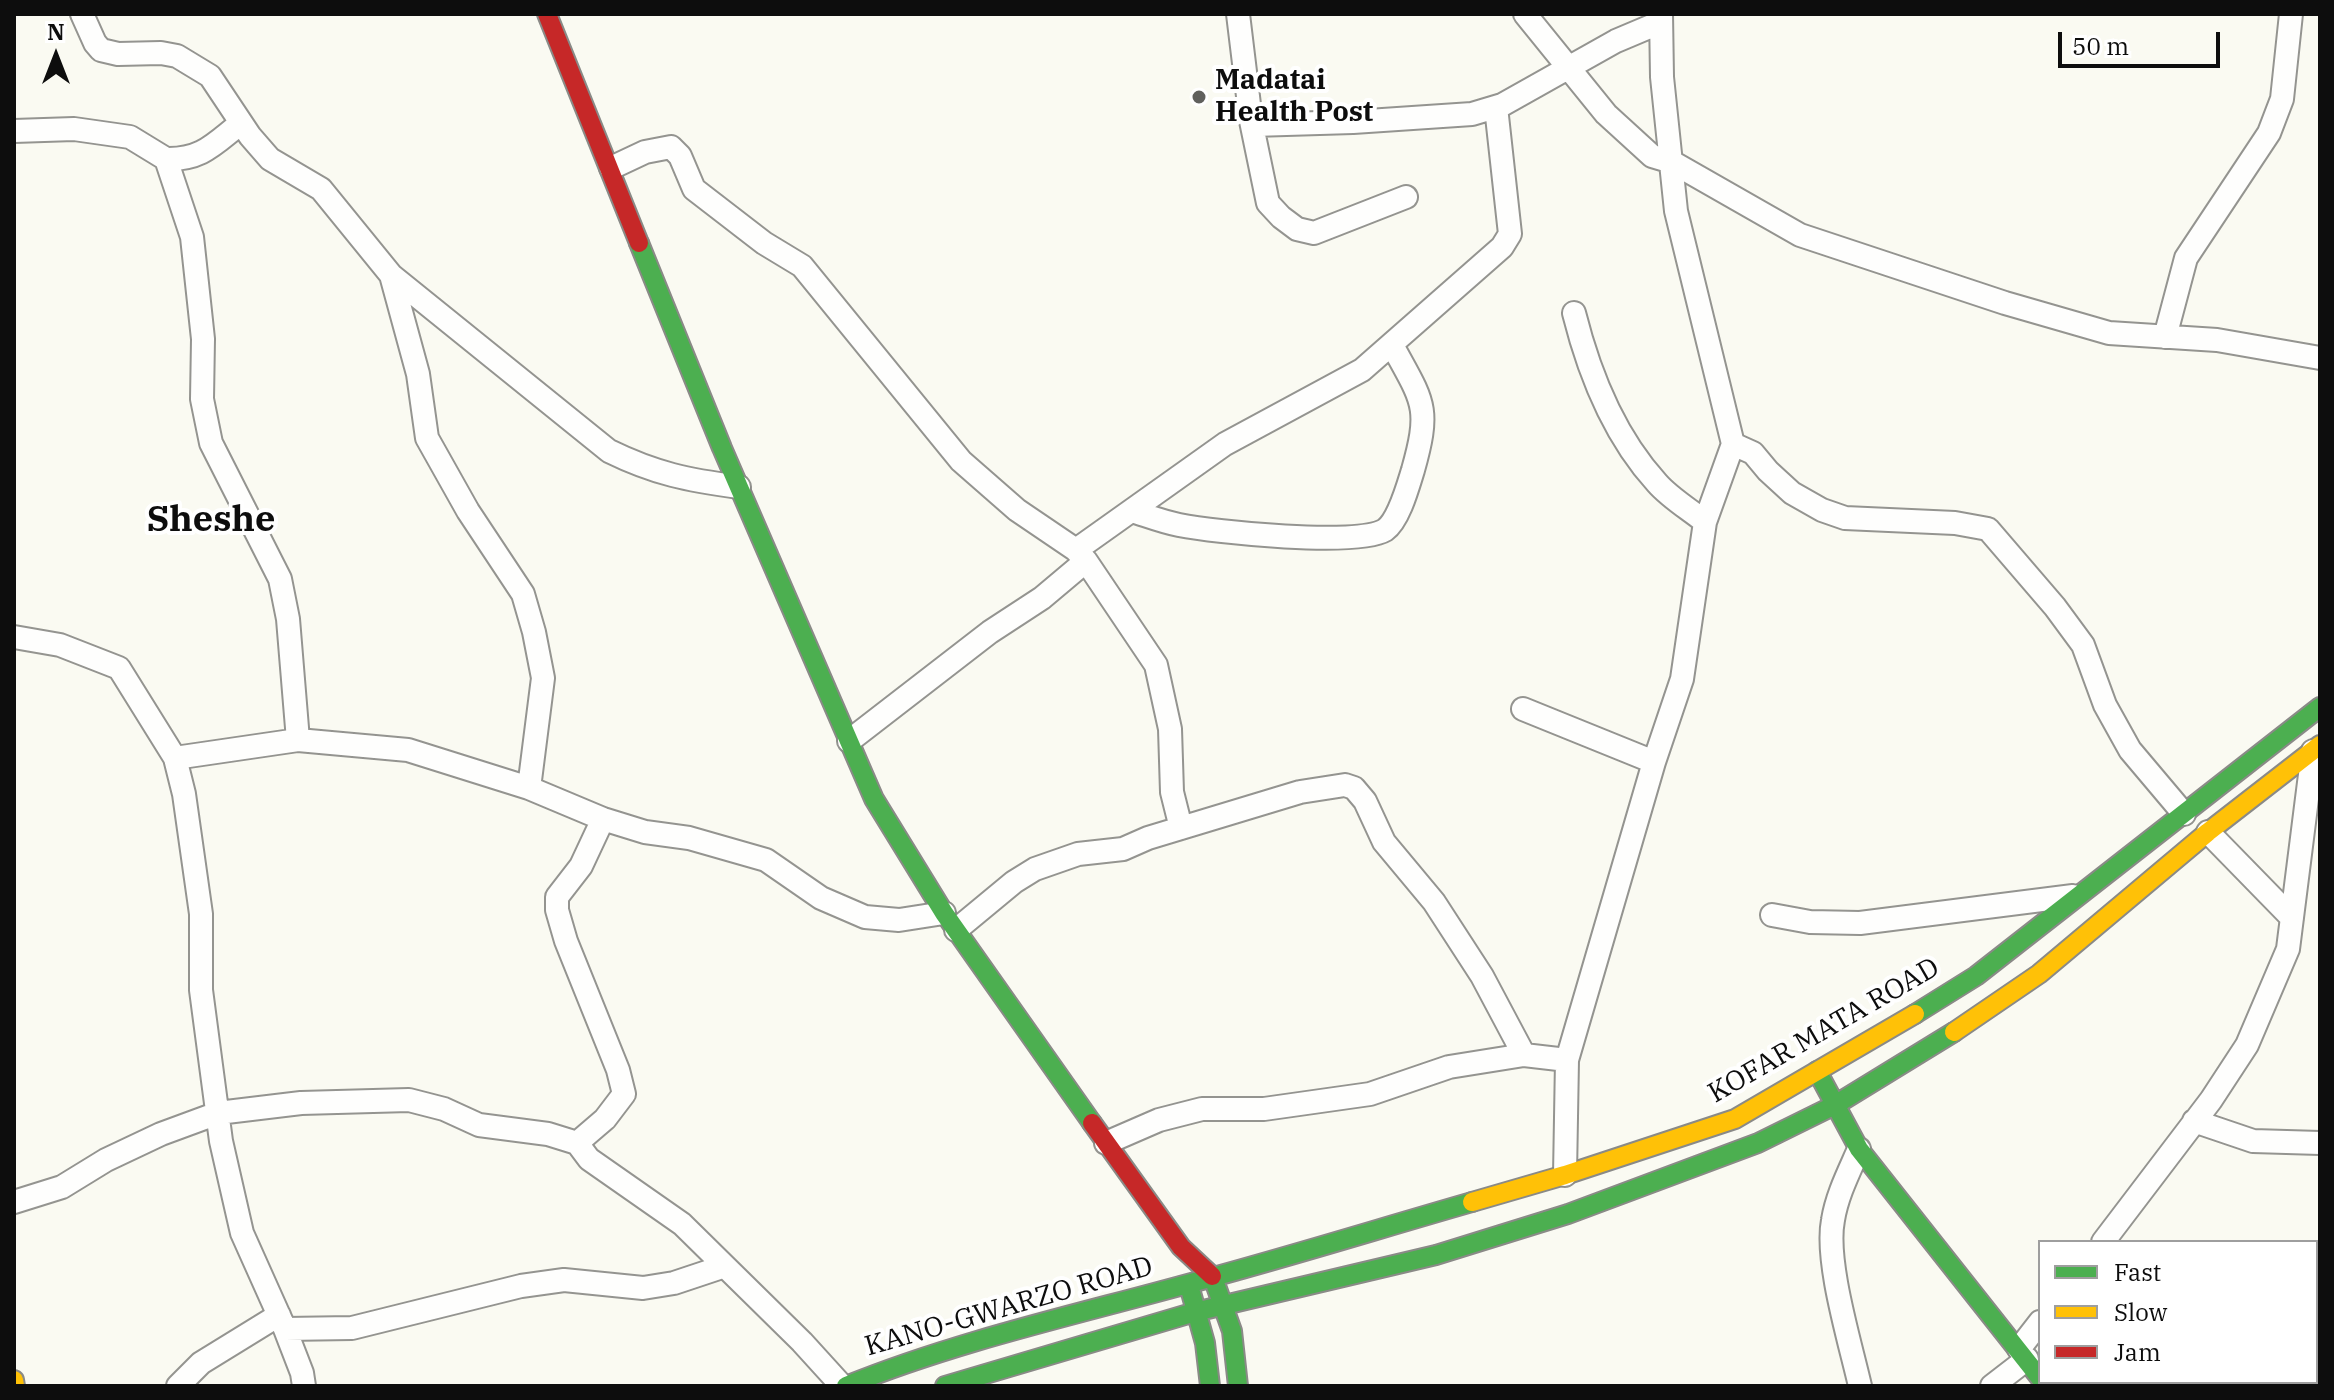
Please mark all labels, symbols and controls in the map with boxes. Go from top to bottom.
north arrow [16,16,96,96]
scale bar [2062,16,2224,66]
text: N [47,17,65,46]
text: 50 m [2072,30,2129,62]
place label: Madatai Health Post [1215,64,1373,130]
marker: Madatai Health Post [1190,88,1208,106]
district label: Sheshe [147,499,275,543]
street label: KOFAR MATA ROAD [1703,951,1945,1111]
legend [2038,1240,2318,1384]
street label: KANO-GWARZO ROAD [861,1250,1157,1364]
text: Fast [2114,1256,2161,1288]
text: Slow [2114,1296,2167,1328]
text: Jam [2114,1336,2161,1368]

